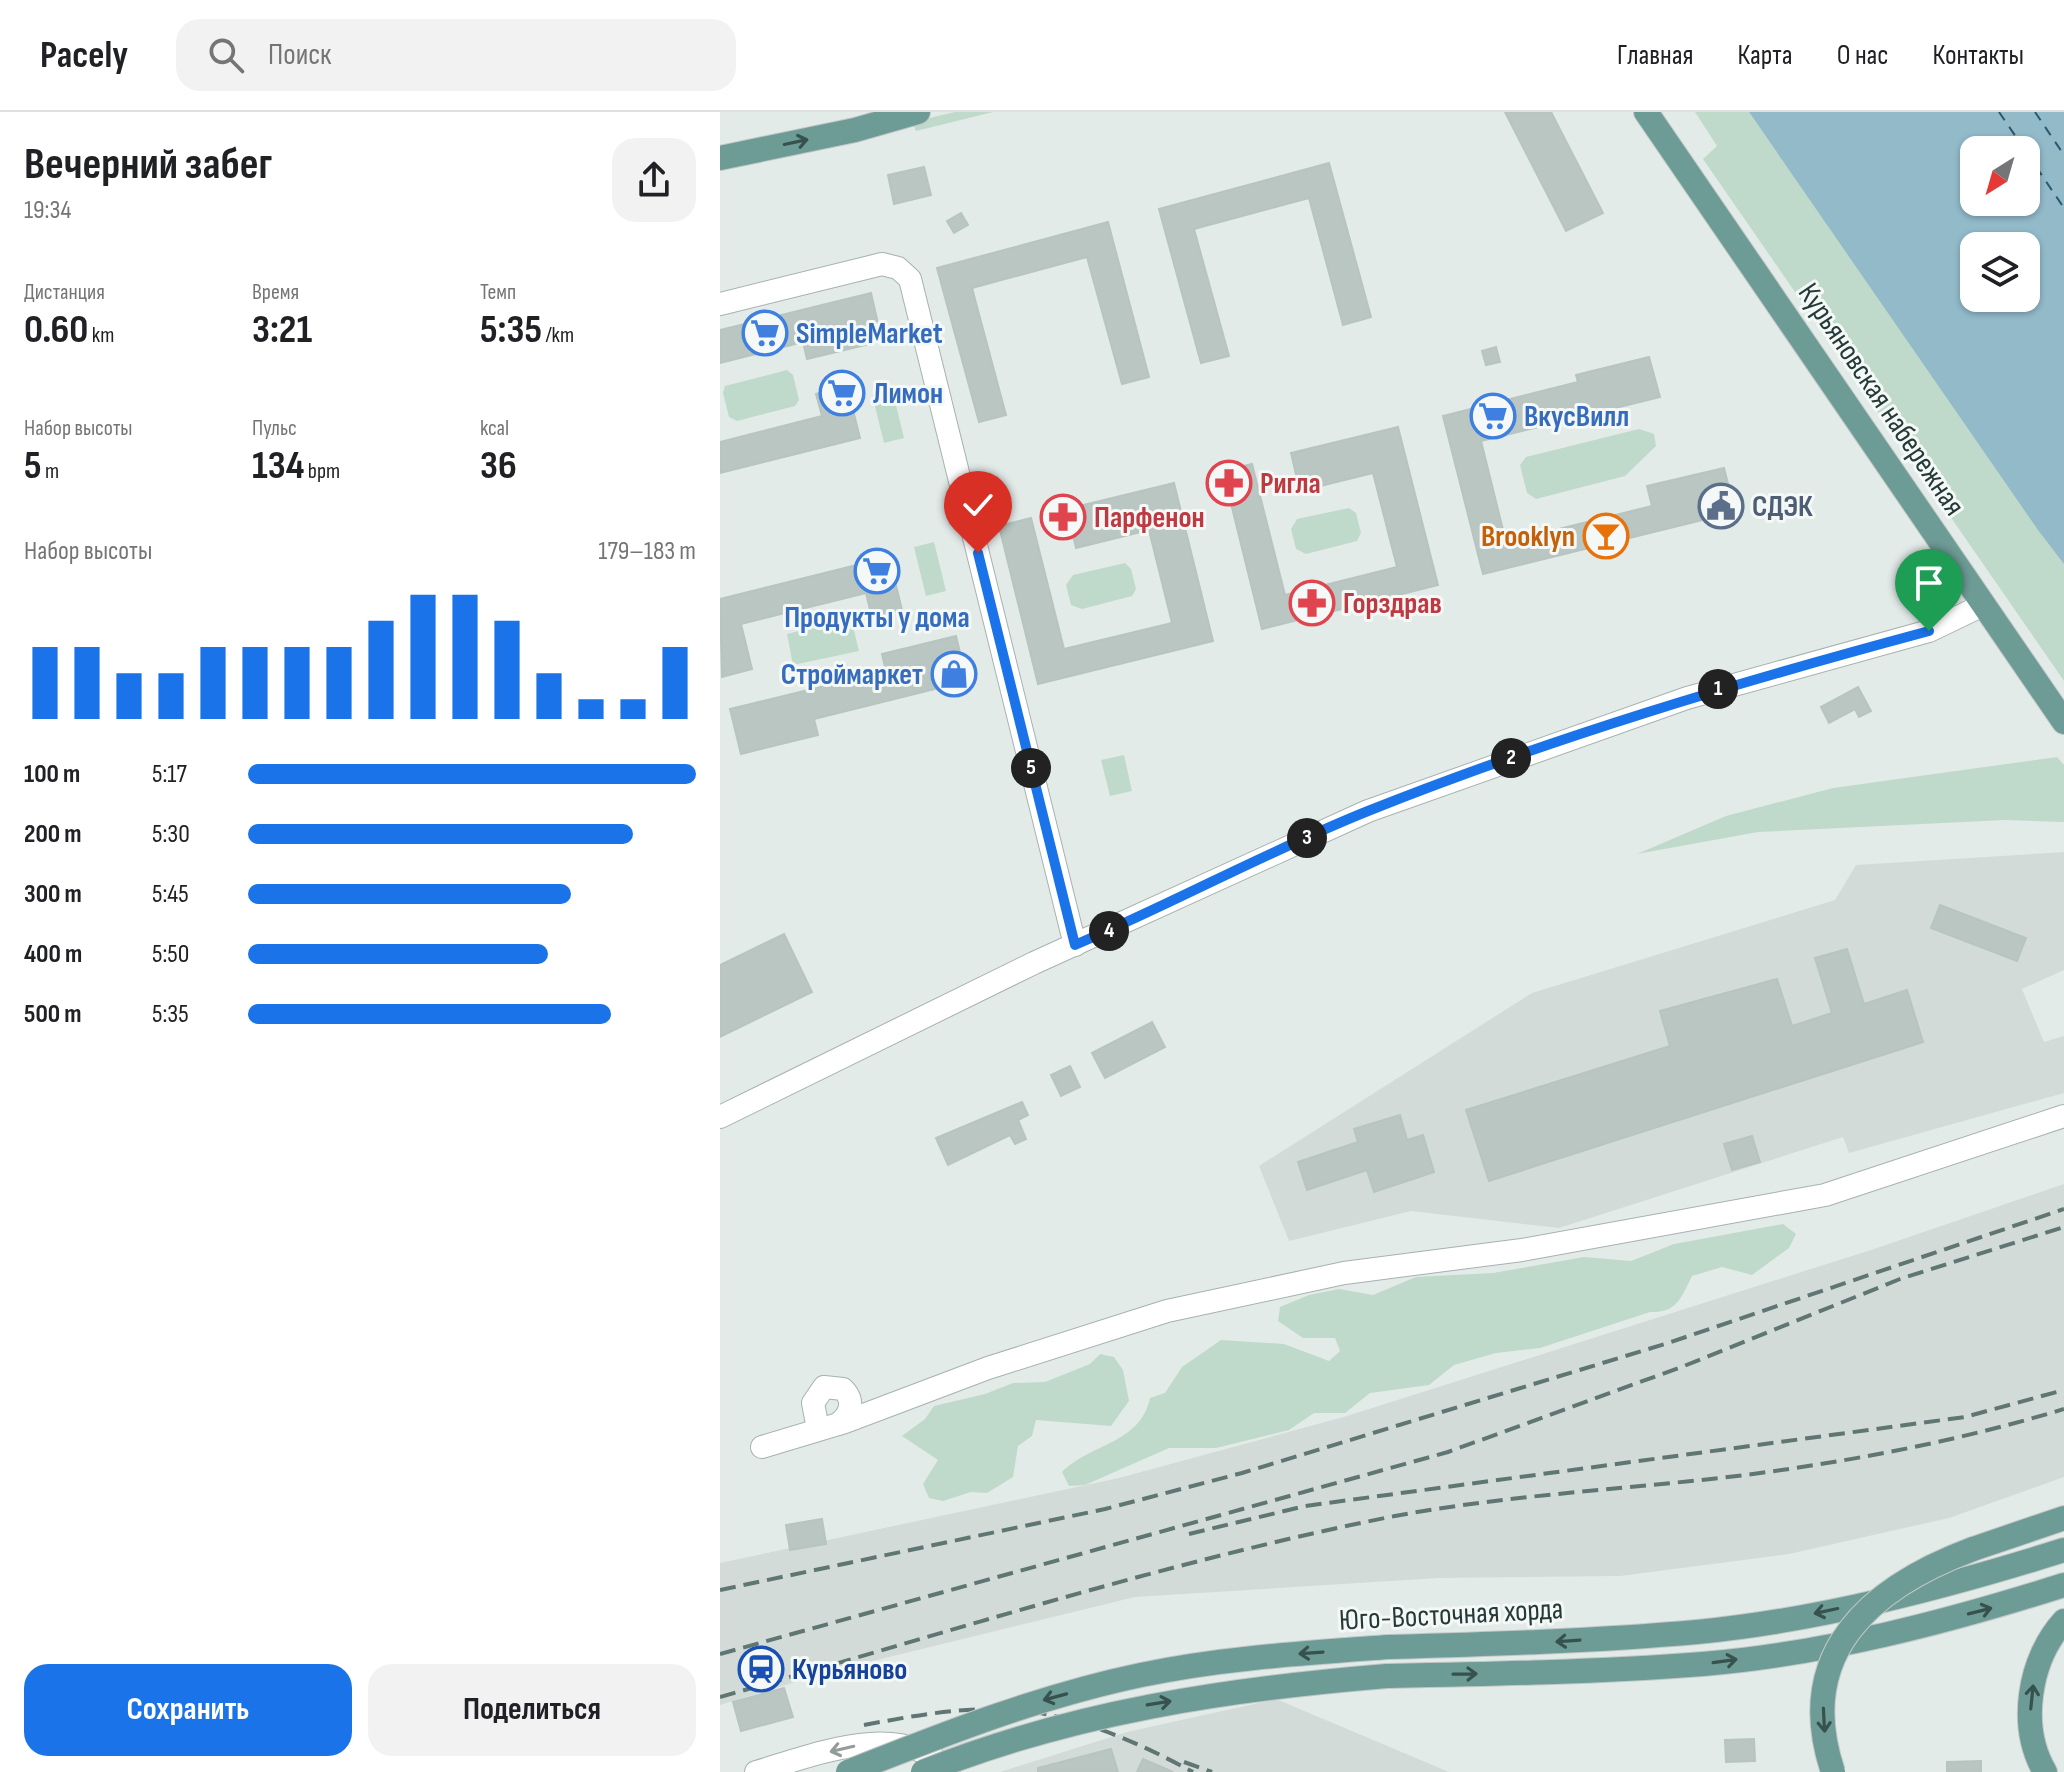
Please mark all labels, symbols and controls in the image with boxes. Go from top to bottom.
search box [176,19,736,91]
text: Pacely [40,33,128,78]
icon: search [204,33,248,77]
text: Поиск [268,37,331,73]
text: Главная [1617,39,1693,72]
text: Карта [1737,39,1793,72]
text: О нас [1837,39,1889,72]
text: Контакты [1933,39,2024,72]
one-way arrow [783,134,809,149]
north arrow [1960,136,2040,216]
map controls [1960,136,2040,312]
text: Вечерний забег [24,138,272,191]
button: share [612,138,696,222]
text: 19:34 [24,195,71,226]
button: layers [1960,232,2040,312]
street label: Курьяновская набережная [1790,277,1972,523]
text: Дистанция [24,279,105,306]
text: Время [252,279,299,306]
text: Темп [480,279,516,306]
text: 0.60 [24,306,88,354]
text: 3:21 [252,306,312,354]
text: 5:35 [480,306,542,354]
supermarket icon: SimpleMarket [741,309,789,357]
place label: SimpleMarket [796,316,943,352]
text: km [88,322,114,349]
text: /km [542,322,574,349]
supermarket icon: Лимон [818,369,866,417]
place label: Лимон [873,376,943,412]
supermarket icon: ВкусВилл [1469,392,1517,440]
place label: ВкусВилл [1524,399,1629,435]
text: Набор высоты [24,415,133,442]
text: Пульс [252,415,297,442]
text: kcal [480,415,509,442]
text: 5 [24,442,42,490]
text: 134 [252,442,304,490]
text: 36 [480,442,517,490]
text: m [42,458,59,485]
text: bpm [304,458,340,485]
pharmacy icon: Ригла [1205,459,1253,507]
place label: Ригла [1260,466,1321,502]
pin [944,471,1012,553]
public building icon: СДЭК [1697,482,1745,530]
icon: check [956,483,1000,527]
place label: СДЭК [1752,489,1813,525]
pharmacy icon: Парфенон [1039,493,1087,541]
place label: Парфенон [1094,500,1205,536]
bar icon: Brooklyn [1582,512,1630,560]
place label: Brooklyn [1481,519,1575,555]
text: Набор высоты [24,536,152,567]
text: 179–183 m [598,536,696,567]
supermarket icon: Продукты у дома [853,547,901,595]
pin [1895,549,1963,631]
icon: arrive [1907,561,1951,605]
pharmacy icon: Горздрав [1288,579,1336,627]
place label: Горздрав [1343,586,1442,622]
place label: Продукты у дома [784,600,970,636]
shop icon: Строймаркет [930,650,978,698]
place label: Строймаркет [781,657,923,693]
pin: 1 [1698,669,1738,709]
text: 1 [1714,675,1722,702]
pin: 2 [1491,738,1531,778]
text: 2 [1506,744,1516,771]
pin: 5 [1011,748,1051,788]
text: 5 [1026,754,1036,781]
text: 100 m [24,759,80,790]
text: 5:17 [152,759,187,790]
pin: 3 [1287,818,1327,858]
text: 200 m [24,819,81,850]
text: 5:30 [152,819,190,850]
text: 3 [1302,824,1312,851]
text: 300 m [24,879,82,910]
text: 5:45 [152,879,189,910]
pin: 4 [1089,911,1129,951]
text: 4 [1104,917,1114,944]
text: 400 m [24,939,82,970]
text: 5:50 [152,939,189,970]
text: 500 m [24,999,81,1030]
text: 5:35 [152,999,189,1030]
street label: Юго-Восточная хорда [1338,1591,1564,1639]
one-way arrow [1966,1602,1992,1617]
one-way arrow [1813,1604,1839,1619]
one-way arrow [1555,1634,1582,1649]
station icon: Курьяново [737,1645,785,1693]
one-way arrow [1298,1646,1325,1661]
place label: Курьяново [792,1652,907,1688]
one-way arrow [1712,1653,1737,1668]
button: Сохранить [24,1664,352,1756]
button: Поделиться [368,1664,696,1756]
one-way arrow [1451,1667,1478,1682]
one-way arrow [2024,1684,2039,1710]
one-way arrow [1043,1691,1069,1706]
one-way arrow [1146,1695,1171,1710]
one-way arrow [1816,1706,1831,1733]
one-way arrow [829,1742,855,1757]

